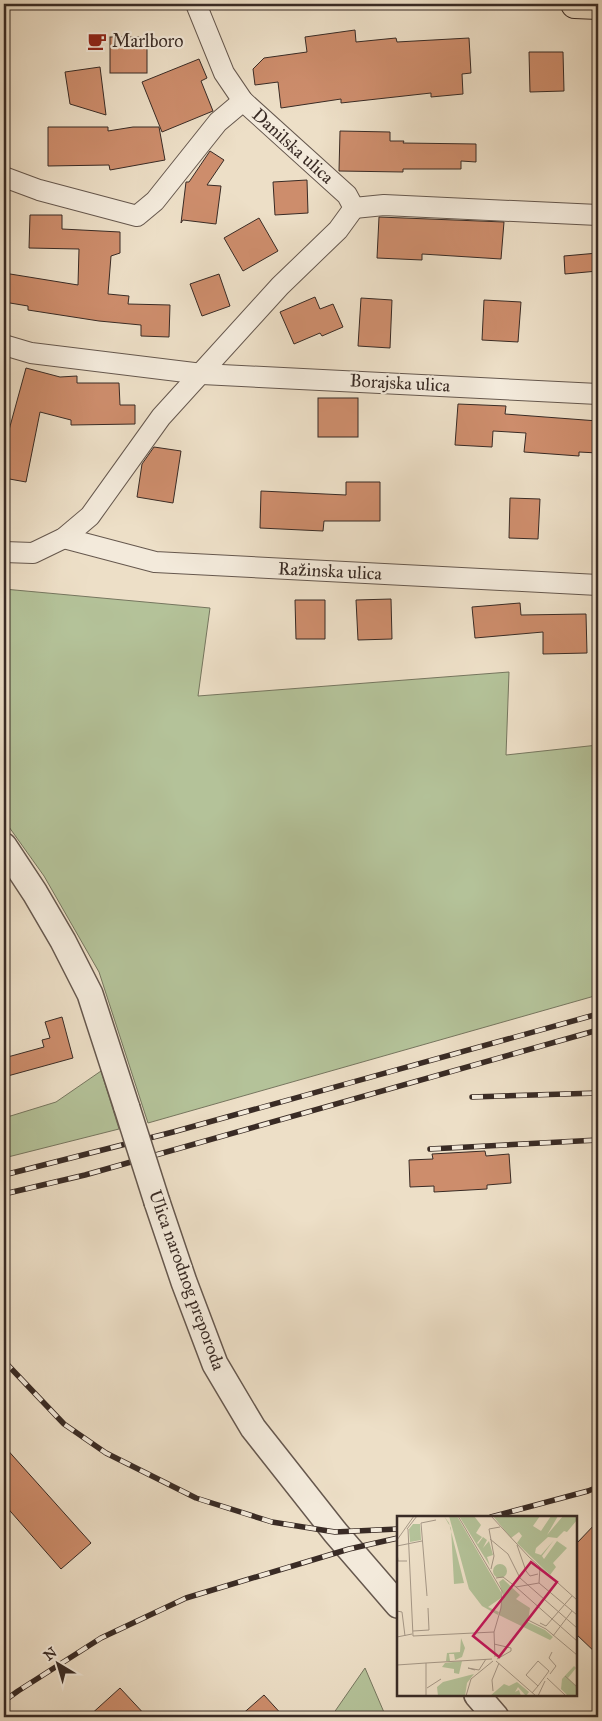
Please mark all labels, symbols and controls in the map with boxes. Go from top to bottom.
cafe icon: Marlboro [86,30,108,52]
place label: Marlboro [112,30,183,52]
street label: Danilska ulica [248,104,339,189]
street label: Borajska ulica [349,369,451,397]
street label: Ražinska ulica [277,557,383,585]
street label: Ulica narodnog preporoda [143,1187,230,1374]
inset map [397,1516,577,1696]
north arrow [32,1638,82,1688]
text: N [40,1644,60,1665]

